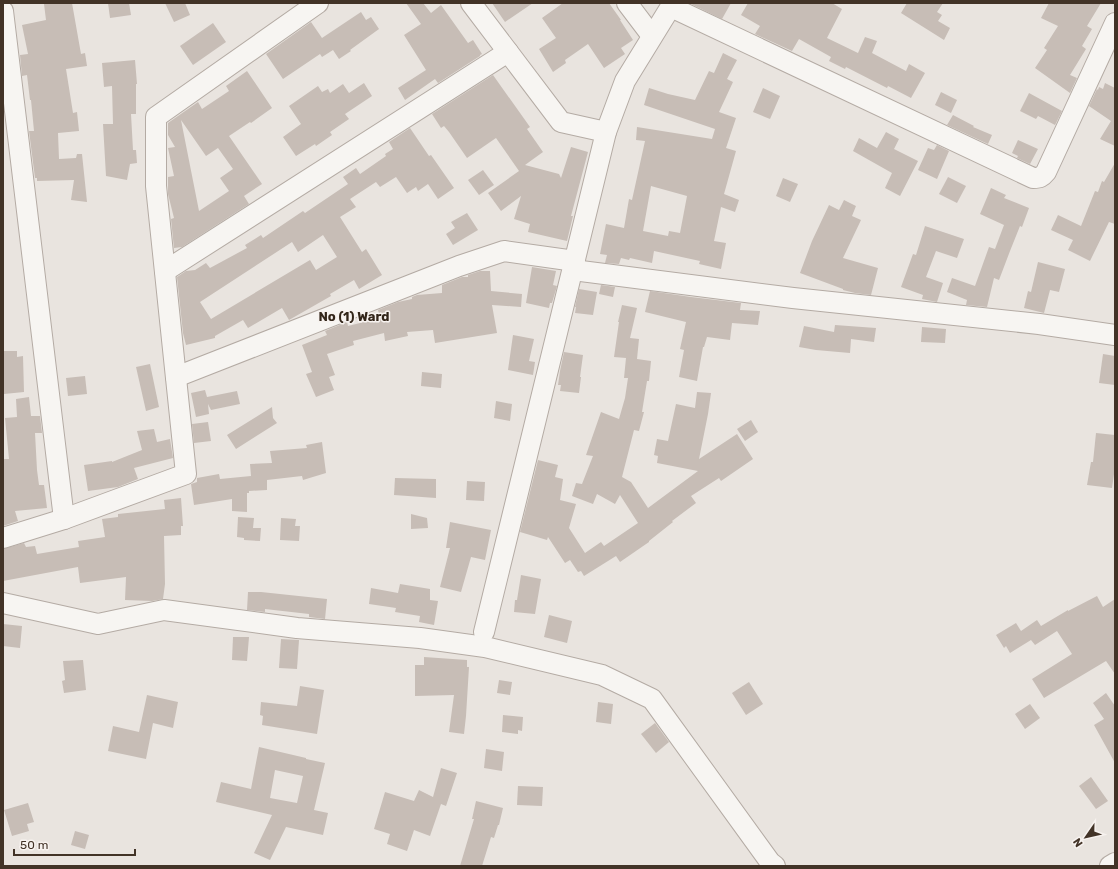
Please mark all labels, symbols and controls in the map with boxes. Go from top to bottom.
district label: No (1) Ward [318,309,390,324]
north arrow [1066,817,1106,857]
scale bar [14,831,135,857]
text: N [1070,835,1086,849]
text: 50 m [20,838,48,852]

